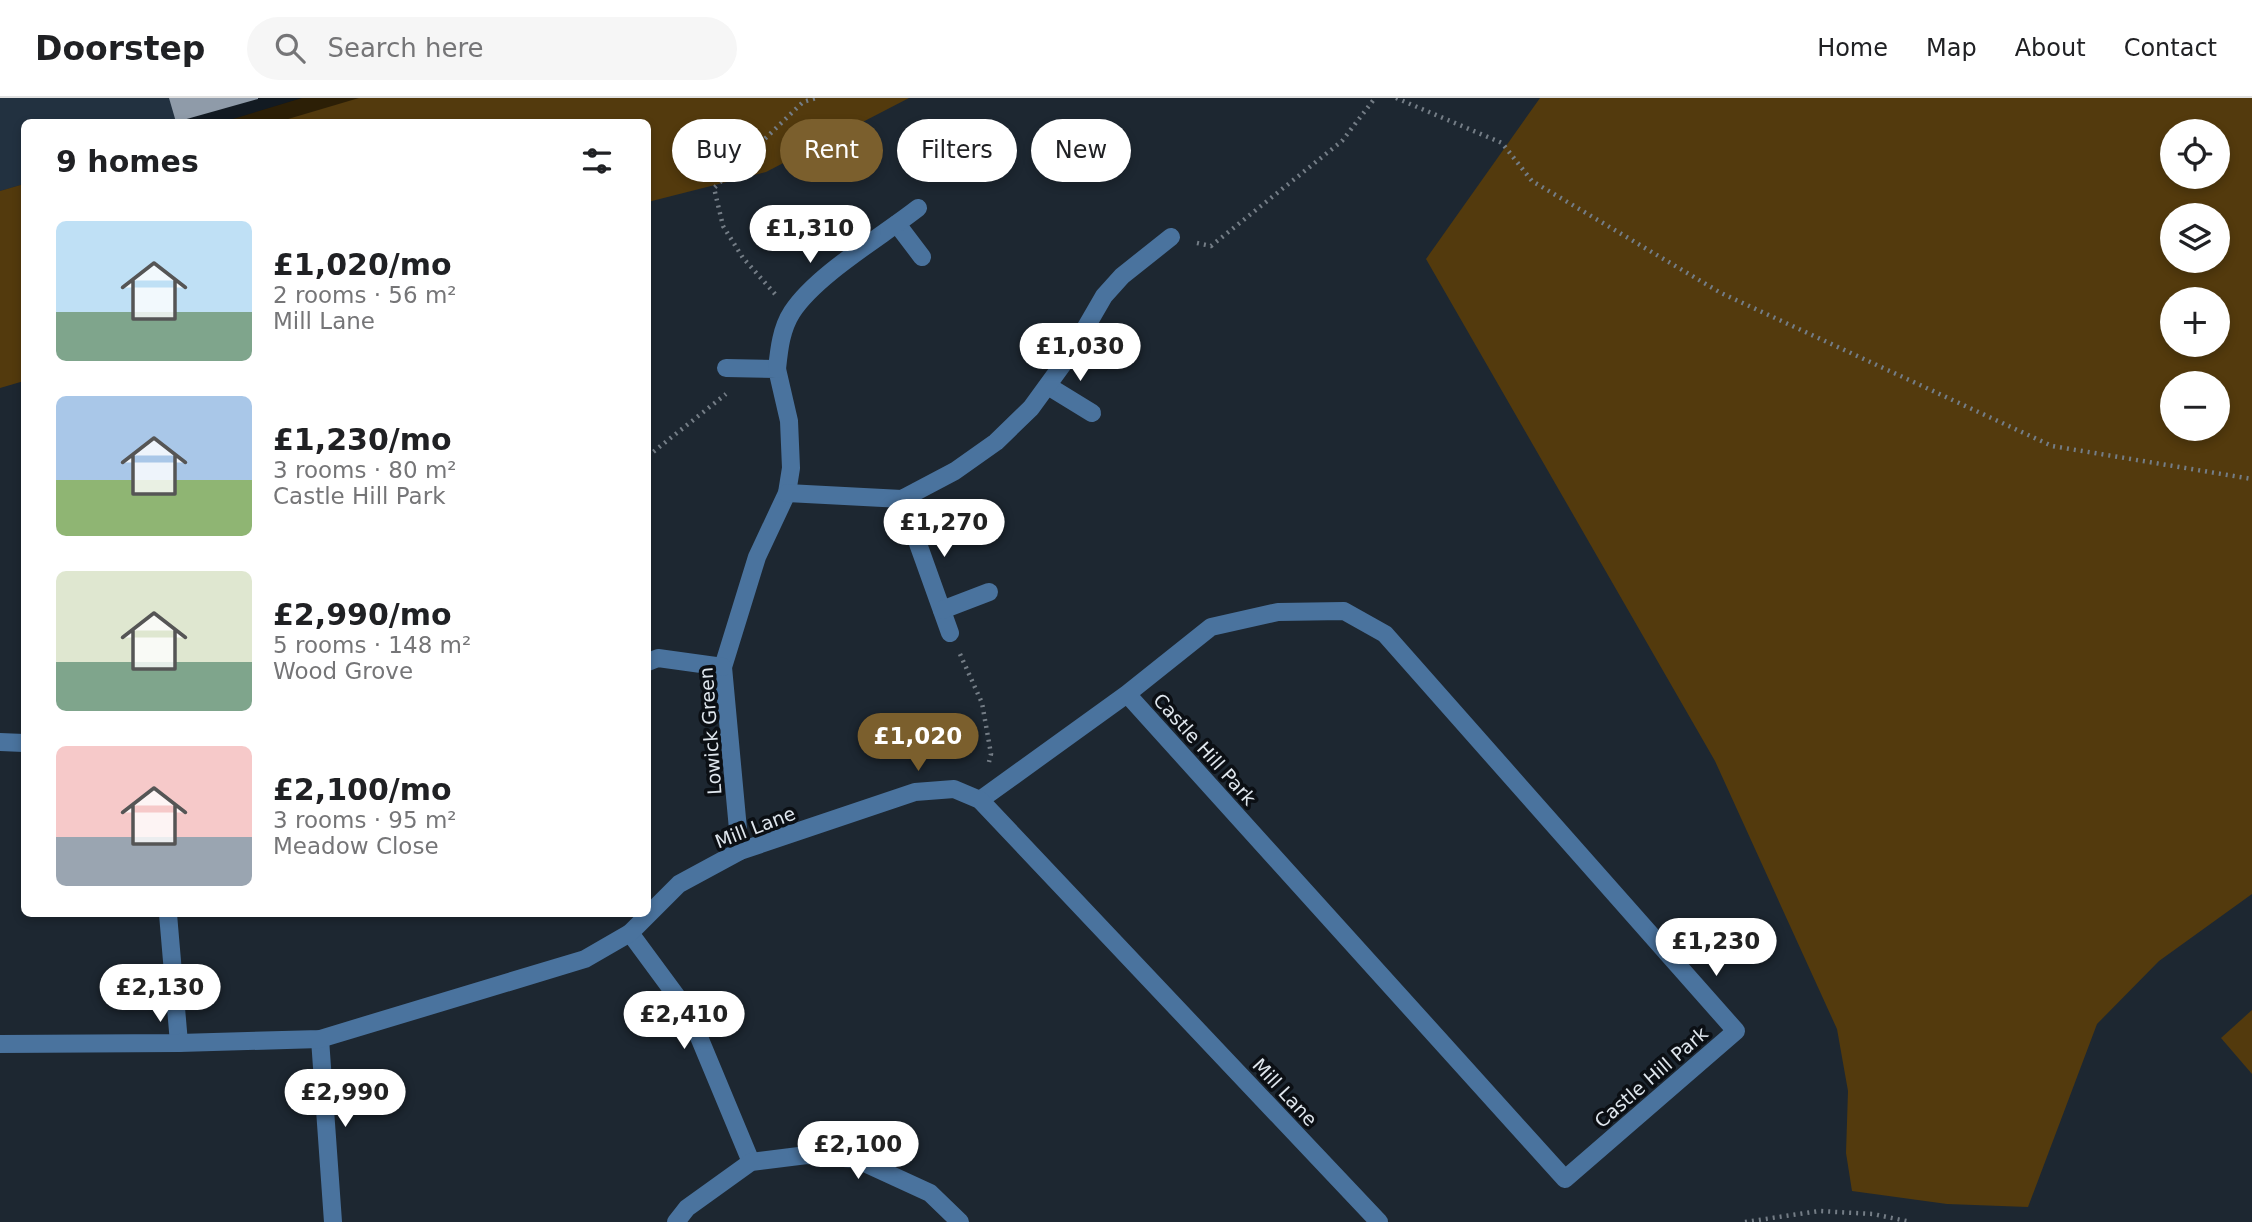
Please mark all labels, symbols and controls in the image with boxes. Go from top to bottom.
search box [247,17,737,80]
text: Doorstep [35,29,205,68]
icon: search [271,29,309,67]
text: Search here [327,33,484,63]
text: Home [1817,34,1888,62]
text: Map [1926,34,1977,62]
text: About [2015,34,2086,62]
text: Contact [2124,34,2217,62]
chip: Buy [672,119,766,182]
chip: Rent [780,119,883,182]
chip: Filters [897,119,1017,182]
chip: New [1031,119,1131,182]
map controls [2160,119,2230,441]
button: locate [2160,119,2230,189]
icon: filters [578,142,616,180]
text: 9 homes [56,144,199,179]
button: layers [2160,203,2230,273]
pin: £1,310 [753,206,867,265]
text: £1,310 [766,215,854,241]
text: £1,020/mo [273,247,452,282]
icon: home [112,249,196,333]
text: 2 rooms · 56 m² [273,282,457,308]
button: + [2160,287,2230,357]
text: Mill Lane [273,308,375,334]
pin: £1,030 [1023,324,1137,383]
text: £1,030 [1036,333,1124,359]
button: − [2160,371,2230,441]
text: £1,230/mo [273,422,452,457]
icon: home [112,424,196,508]
text: 3 rooms · 80 m² [273,457,457,483]
text: Castle Hill Park [273,483,446,509]
pin: £1,270 [887,500,1001,559]
text: £1,270 [900,509,988,535]
text: £2,990/mo [273,597,452,632]
icon: home [112,599,196,683]
text: 5 rooms · 148 m² [273,632,471,658]
text: Wood Grove [273,658,413,684]
street label: Lowick Green [695,667,725,795]
street label: Castle Hill Park [1149,689,1261,809]
pin: £1,020 [861,714,975,773]
text: £1,020 [874,723,962,749]
text: £2,100/mo [273,772,452,807]
icon: home [112,774,196,858]
street label: Mill Lane [712,802,798,852]
text: 3 rooms · 95 m² [273,807,457,833]
text: Meadow Close [273,833,439,859]
pin: £1,230 [1659,918,1773,978]
text: £1,230 [1672,928,1760,954]
pin: £2,130 [103,964,217,1024]
text: £2,130 [116,974,204,1000]
pin: £2,410 [627,992,741,1051]
text: £2,410 [640,1001,728,1027]
street label: Castle Hill Park [1590,1022,1712,1132]
street label: Mill Lane [1248,1054,1322,1130]
pin: £2,990 [288,1070,402,1129]
text: £2,990 [301,1079,389,1105]
pin: £2,100 [801,1122,915,1181]
text: £2,100 [814,1131,902,1157]

